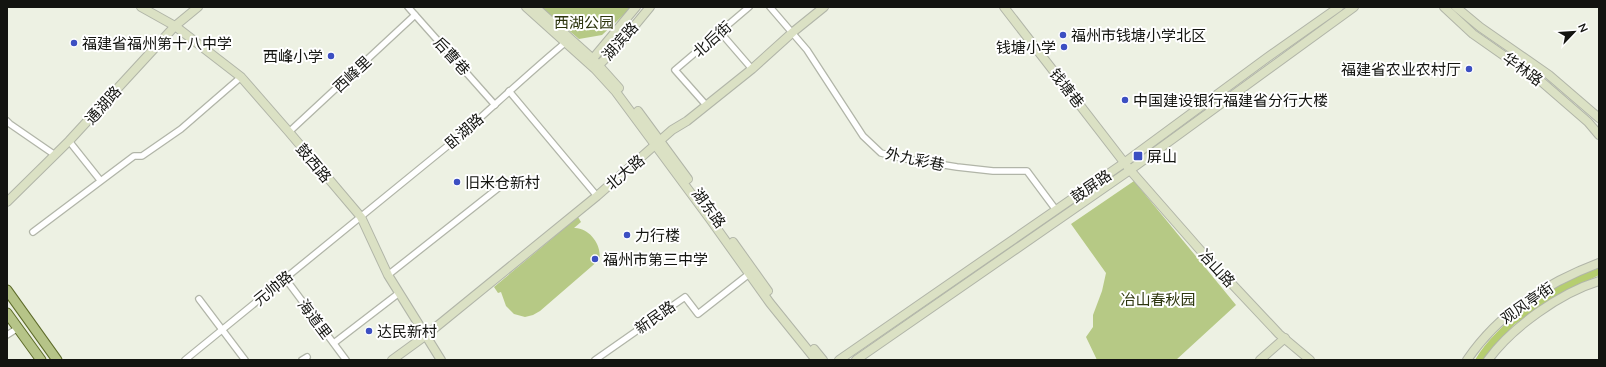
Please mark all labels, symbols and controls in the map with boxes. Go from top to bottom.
north arrow [1554,12,1594,52]
park label: 西湖公园 [554,13,614,32]
street label: 北后街 [689,17,735,61]
street label: 湖滨路 [598,18,642,64]
text: N [1575,21,1591,34]
place label: 福州市钱塘小学北区 [1071,26,1206,45]
marker: 福州市钱塘小学北区 [1058,30,1068,40]
street label: 后曹巷 [430,33,474,79]
place label: 福建省福州第十八中学 [82,34,232,53]
marker: 福建省福州第十八中学 [69,38,79,48]
place label: 钱塘小学 [996,38,1056,57]
marker: 钱塘小学 [1059,42,1069,52]
place label: 西峰小学 [263,47,323,66]
street label: 华林路 [1499,48,1547,90]
marker: 西峰小学 [326,51,336,61]
street label: 西峰里 [329,52,375,96]
place label: 福建省农业农村厅 [1341,60,1461,79]
street label: 钱塘巷 [1046,64,1088,112]
marker: 福建省农业农村厅 [1464,64,1474,74]
street label: 通湖路 [81,82,125,128]
place label: 中国建设银行福建省分行大楼 [1133,91,1328,110]
marker: 中国建设银行福建省分行大楼 [1120,95,1130,105]
street label: 卧湖路 [441,109,487,153]
street label: 鼓西路 [292,140,336,186]
street label: 外九彩巷 [884,143,946,175]
place label: 屏山 [1147,147,1177,166]
street label: 北大路 [602,150,648,194]
marker: 屏山 [1132,150,1144,162]
street label: 鼓屏路 [1067,166,1115,206]
place label: 旧米仓新村 [465,173,540,192]
marker: 旧米仓新村 [452,177,462,187]
street label: 湖东路 [688,184,730,232]
place label: 力行楼 [635,226,680,245]
marker: 力行楼 [622,230,632,240]
street label: 冶山路 [1195,245,1239,291]
place label: 福州市第三中学 [603,250,708,269]
marker: 福州市第三中学 [590,254,600,264]
street label: 元帅路 [250,266,296,310]
street label: 观风亭街 [1497,278,1557,328]
park label: 冶山春秋园 [1120,290,1196,309]
street label: 海道里 [294,295,336,343]
street label: 新民路 [631,296,679,338]
place label: 达民新村 [377,322,437,341]
marker: 达民新村 [364,326,374,336]

